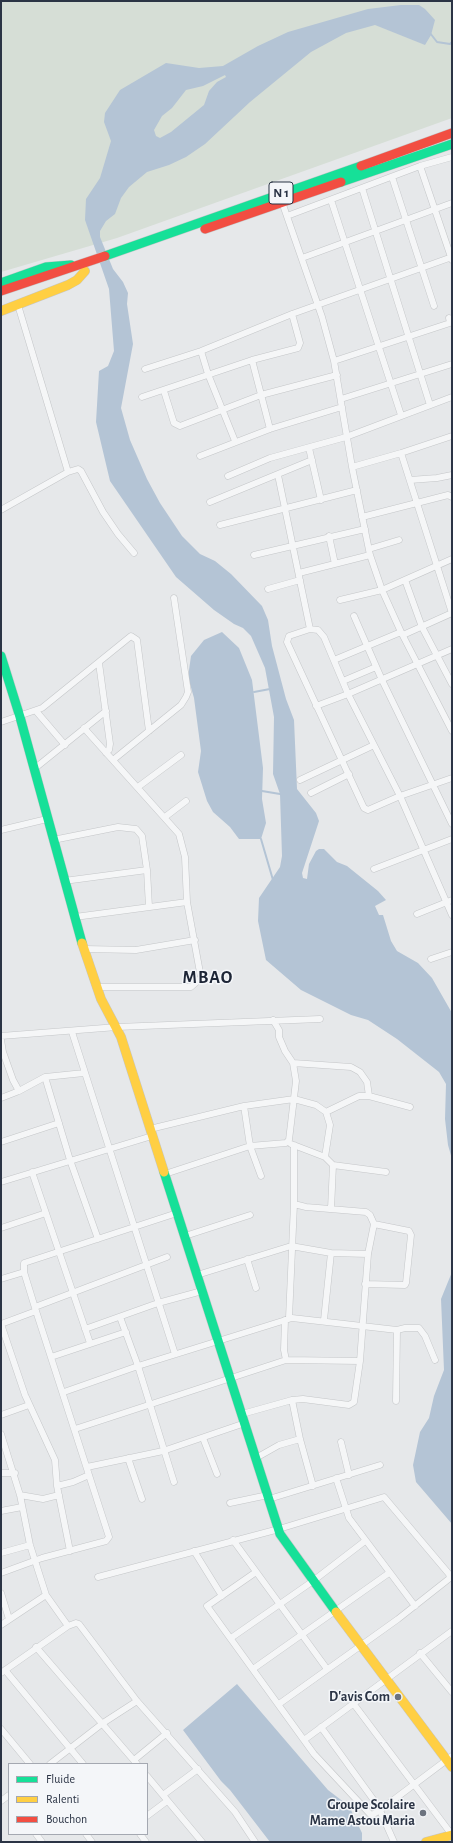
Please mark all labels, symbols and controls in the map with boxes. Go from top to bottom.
road number: N 1 [269,182,293,204]
district label: MBAO [183,967,233,989]
place label: D'avis Com [329,1689,390,1705]
marker: D'avis Com [393,1692,403,1702]
legend [8,1763,148,1835]
text: Fluide [46,1773,75,1785]
text: Ralenti [46,1793,79,1805]
place label: Groupe Scolaire Mame Astou Maria [310,1797,415,1830]
marker: Groupe Scolaire Mame Astou Maria [418,1808,428,1818]
text: Bouchon [46,1813,87,1825]

